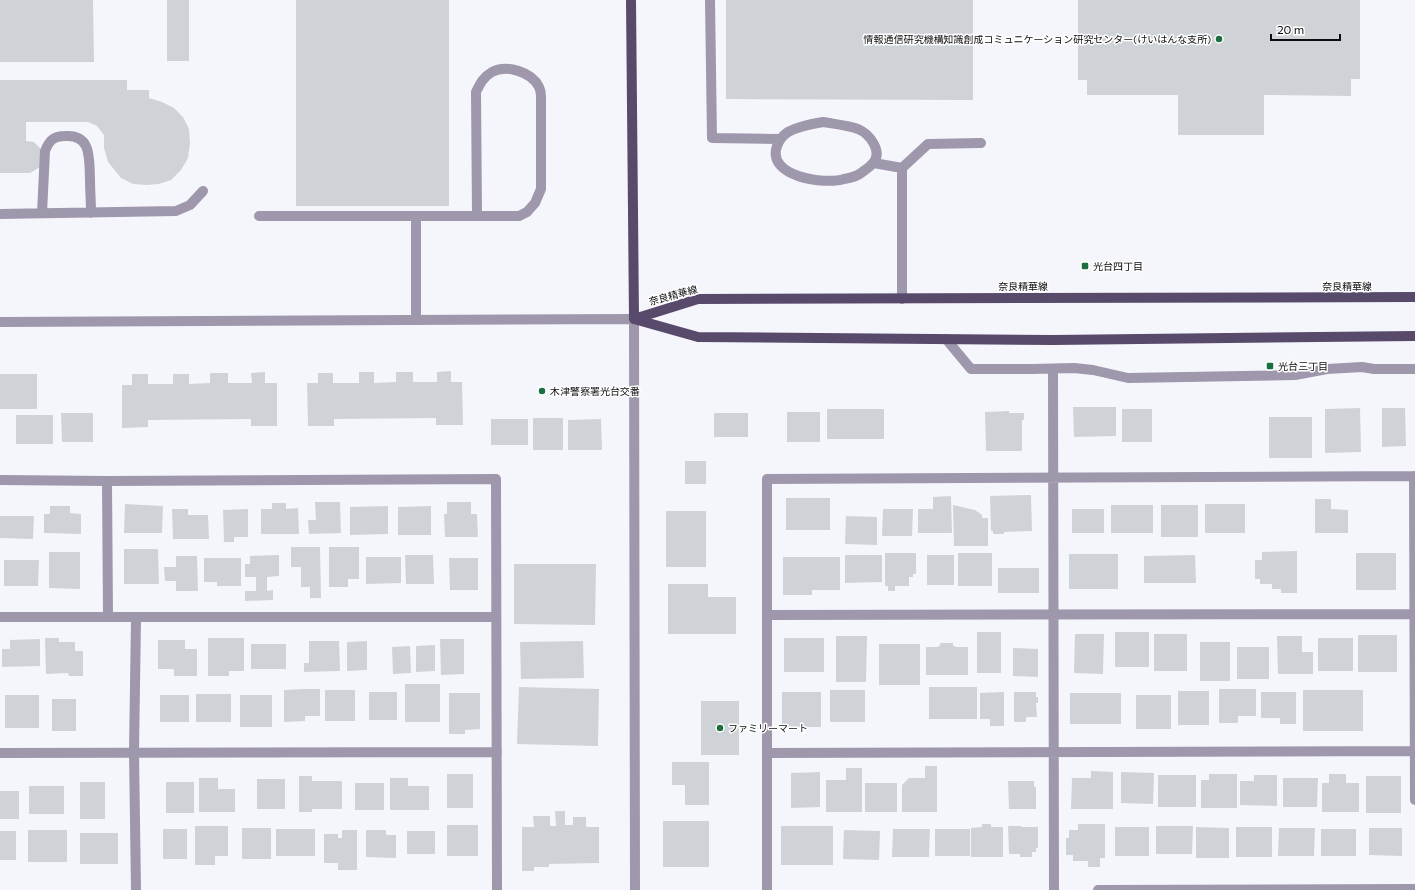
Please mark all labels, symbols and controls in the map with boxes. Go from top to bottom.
scale bar [1271,16,1340,42]
text: 20 m [1277,22,1304,36]
place label: 情報通信研究機構知識創成コミュニケーション研究センター(けいはんな支所) [864,33,1211,45]
marker: 情報通信研究機構知識創成コミュニケーション研究センター(けいはんな支所) [1214,34,1224,44]
place label: 光台四丁目 [1093,260,1143,272]
marker: 光台四丁目 [1080,261,1090,271]
street label: 奈良精華線 [998,280,1048,292]
street label: 奈良精華線 [1322,280,1372,292]
street label: 奈良精華線 [647,283,699,307]
place label: 光台三丁目 [1278,360,1328,372]
marker: 光台三丁目 [1265,361,1275,371]
place label: 木津警察署光台交番 [550,385,640,397]
marker: 木津警察署光台交番 [537,386,547,396]
place label: ファミリーマート [728,722,808,734]
marker: ファミリーマート [715,723,725,733]

